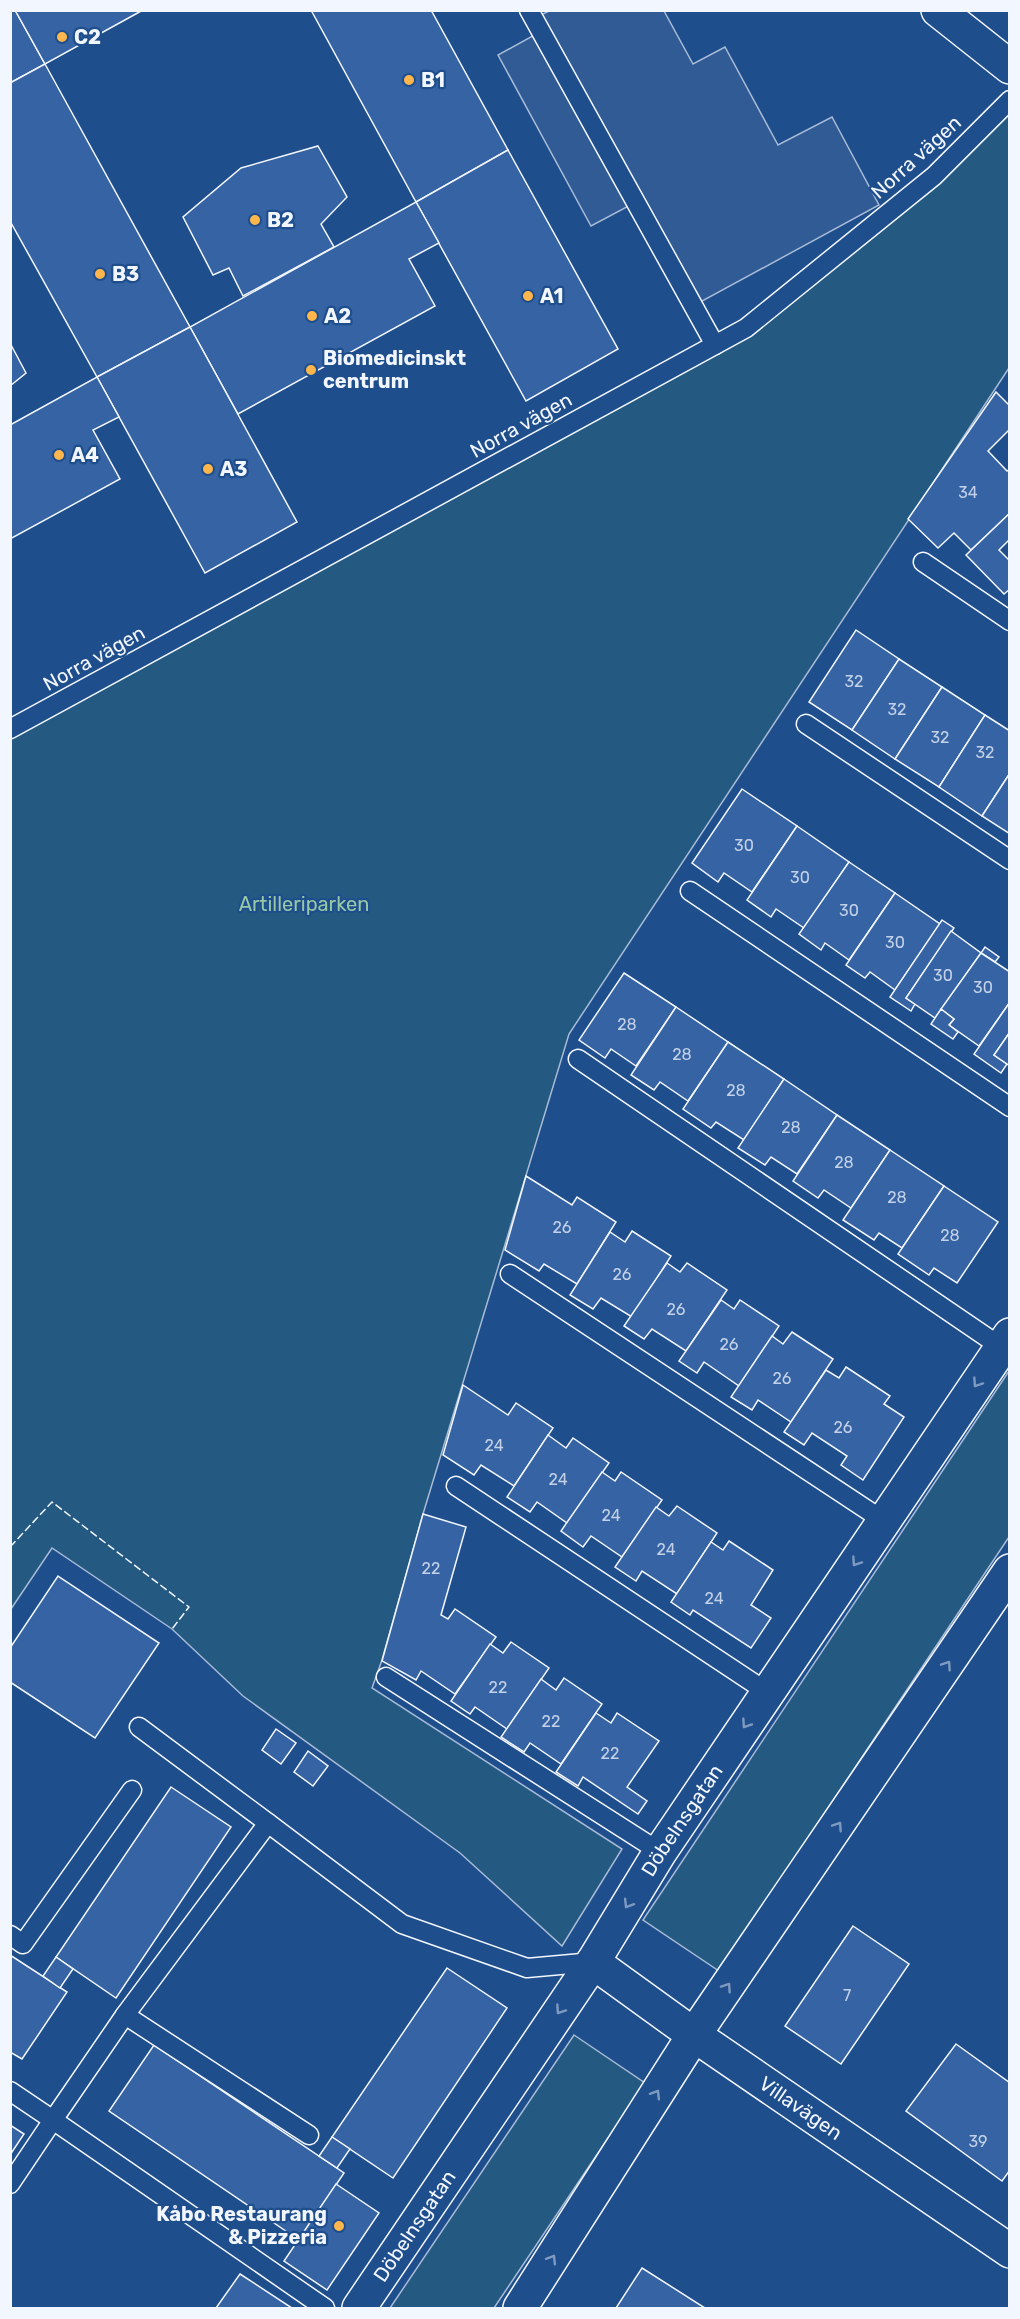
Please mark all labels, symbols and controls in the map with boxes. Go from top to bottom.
place label: C2 [74,25,101,49]
marker: C2 [55,30,69,44]
place label: B1 [421,68,445,92]
marker: B1 [402,73,416,87]
street label: Norra vägen [866,110,966,204]
place label: B2 [267,208,294,232]
marker: B2 [248,213,262,227]
place label: B3 [112,262,139,286]
marker: B3 [93,267,107,281]
place label: A1 [540,284,563,308]
marker: A1 [521,289,535,303]
place label: A2 [324,304,351,328]
marker: A2 [305,309,319,323]
place label: Biomedicinskt centrum [323,346,466,393]
marker: Biomedicinskt centrum [304,363,318,377]
street label: Norra vägen [466,387,576,463]
place label: A4 [71,443,99,467]
marker: A4 [52,448,66,462]
place label: A3 [220,457,248,481]
marker: A3 [201,462,215,476]
house number: 34 [958,483,978,502]
street label: Norra vägen [39,620,149,696]
house number: 32 [844,672,864,691]
house number: 32 [887,700,907,719]
house number: 32 [930,728,950,747]
house number: 32 [975,743,995,762]
house number: 30 [734,836,754,855]
house number: 30 [790,868,810,887]
park label: Artilleriparken [239,892,369,916]
house number: 30 [839,901,859,920]
house number: 30 [885,933,905,952]
house number: 30 [933,966,953,985]
house number: 30 [973,978,993,997]
house number: 28 [617,1015,637,1034]
house number: 28 [672,1045,692,1064]
house number: 28 [726,1081,746,1100]
house number: 28 [781,1118,801,1137]
house number: 28 [834,1153,854,1172]
house number: 28 [887,1188,907,1207]
house number: 26 [552,1218,572,1237]
house number: 28 [940,1226,960,1245]
house number: 26 [612,1265,632,1284]
house number: 26 [666,1300,686,1319]
house number: 26 [719,1335,739,1354]
house number: 26 [772,1369,792,1388]
one-way arrow [973,1376,984,1387]
house number: 26 [833,1418,853,1437]
house number: 24 [484,1436,504,1455]
house number: 24 [548,1470,568,1489]
house number: 24 [601,1506,621,1525]
house number: 24 [656,1540,676,1559]
one-way arrow [851,1556,863,1566]
house number: 22 [422,1559,440,1578]
house number: 24 [704,1589,724,1608]
one-way arrow [940,1660,951,1671]
house number: 22 [489,1678,507,1697]
house number: 22 [542,1712,560,1731]
one-way arrow [742,1717,753,1728]
house number: 22 [601,1744,619,1763]
street label: Döbelnsgatan [636,1760,728,1881]
one-way arrow [831,1822,842,1833]
one-way arrow [623,1898,635,1908]
one-way arrow [720,1982,731,1993]
house number: 7 [843,1986,851,2005]
one-way arrow [557,2004,568,2015]
street label: Villavägen [755,2071,847,2145]
one-way arrow [649,2090,660,2101]
house number: 39 [968,2132,988,2151]
street label: Döbelnsgatan [368,2166,461,2286]
place label: Kåbo Restaurang & Pizzeria [156,2202,327,2249]
marker: Kåbo Restaurang & Pizzeria [332,2219,346,2233]
one-way arrow [544,2255,556,2265]

